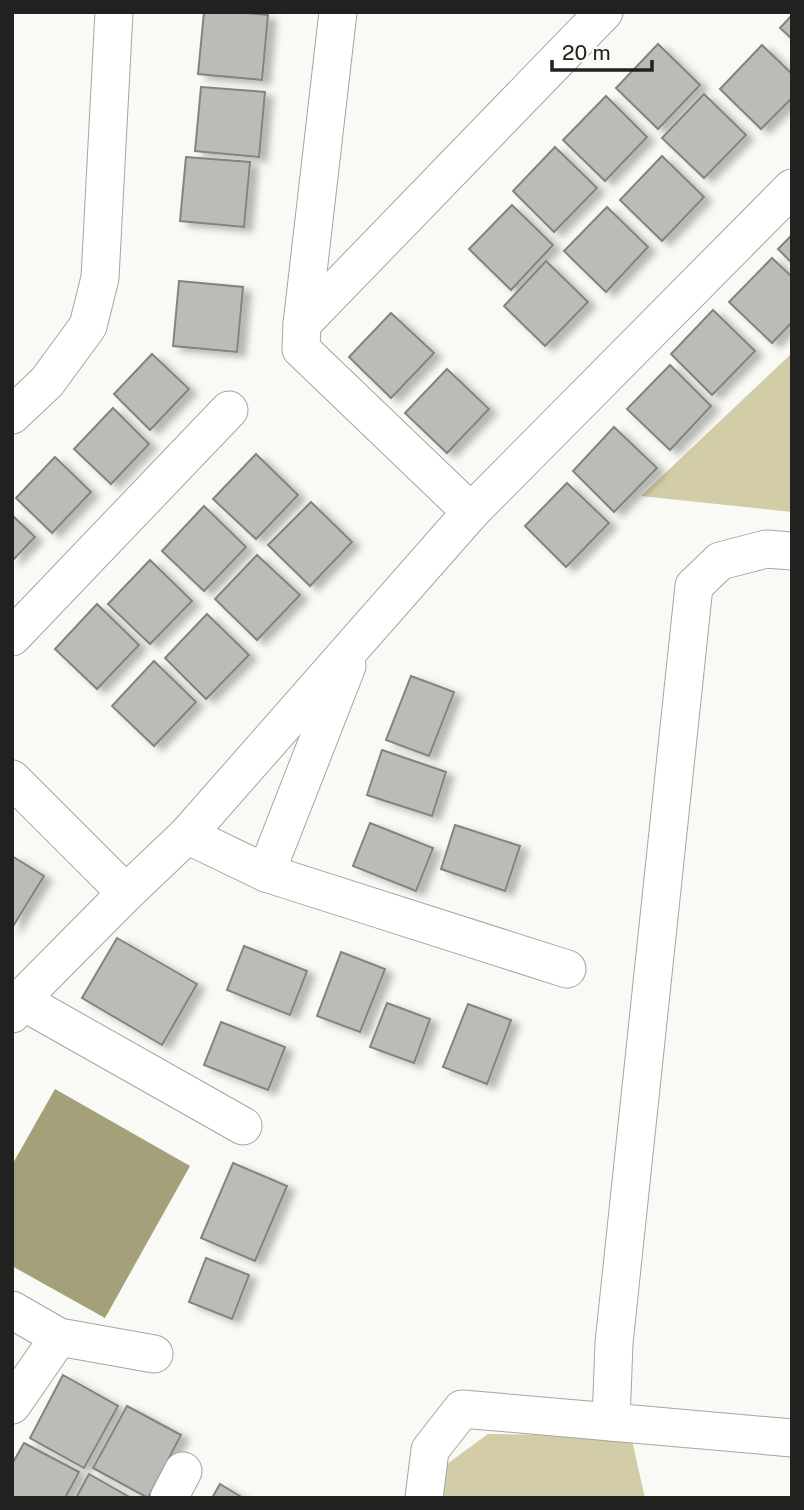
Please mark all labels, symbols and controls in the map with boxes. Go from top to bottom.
scale bar [552,28,652,72]
text: 20 m [562,40,611,65]

